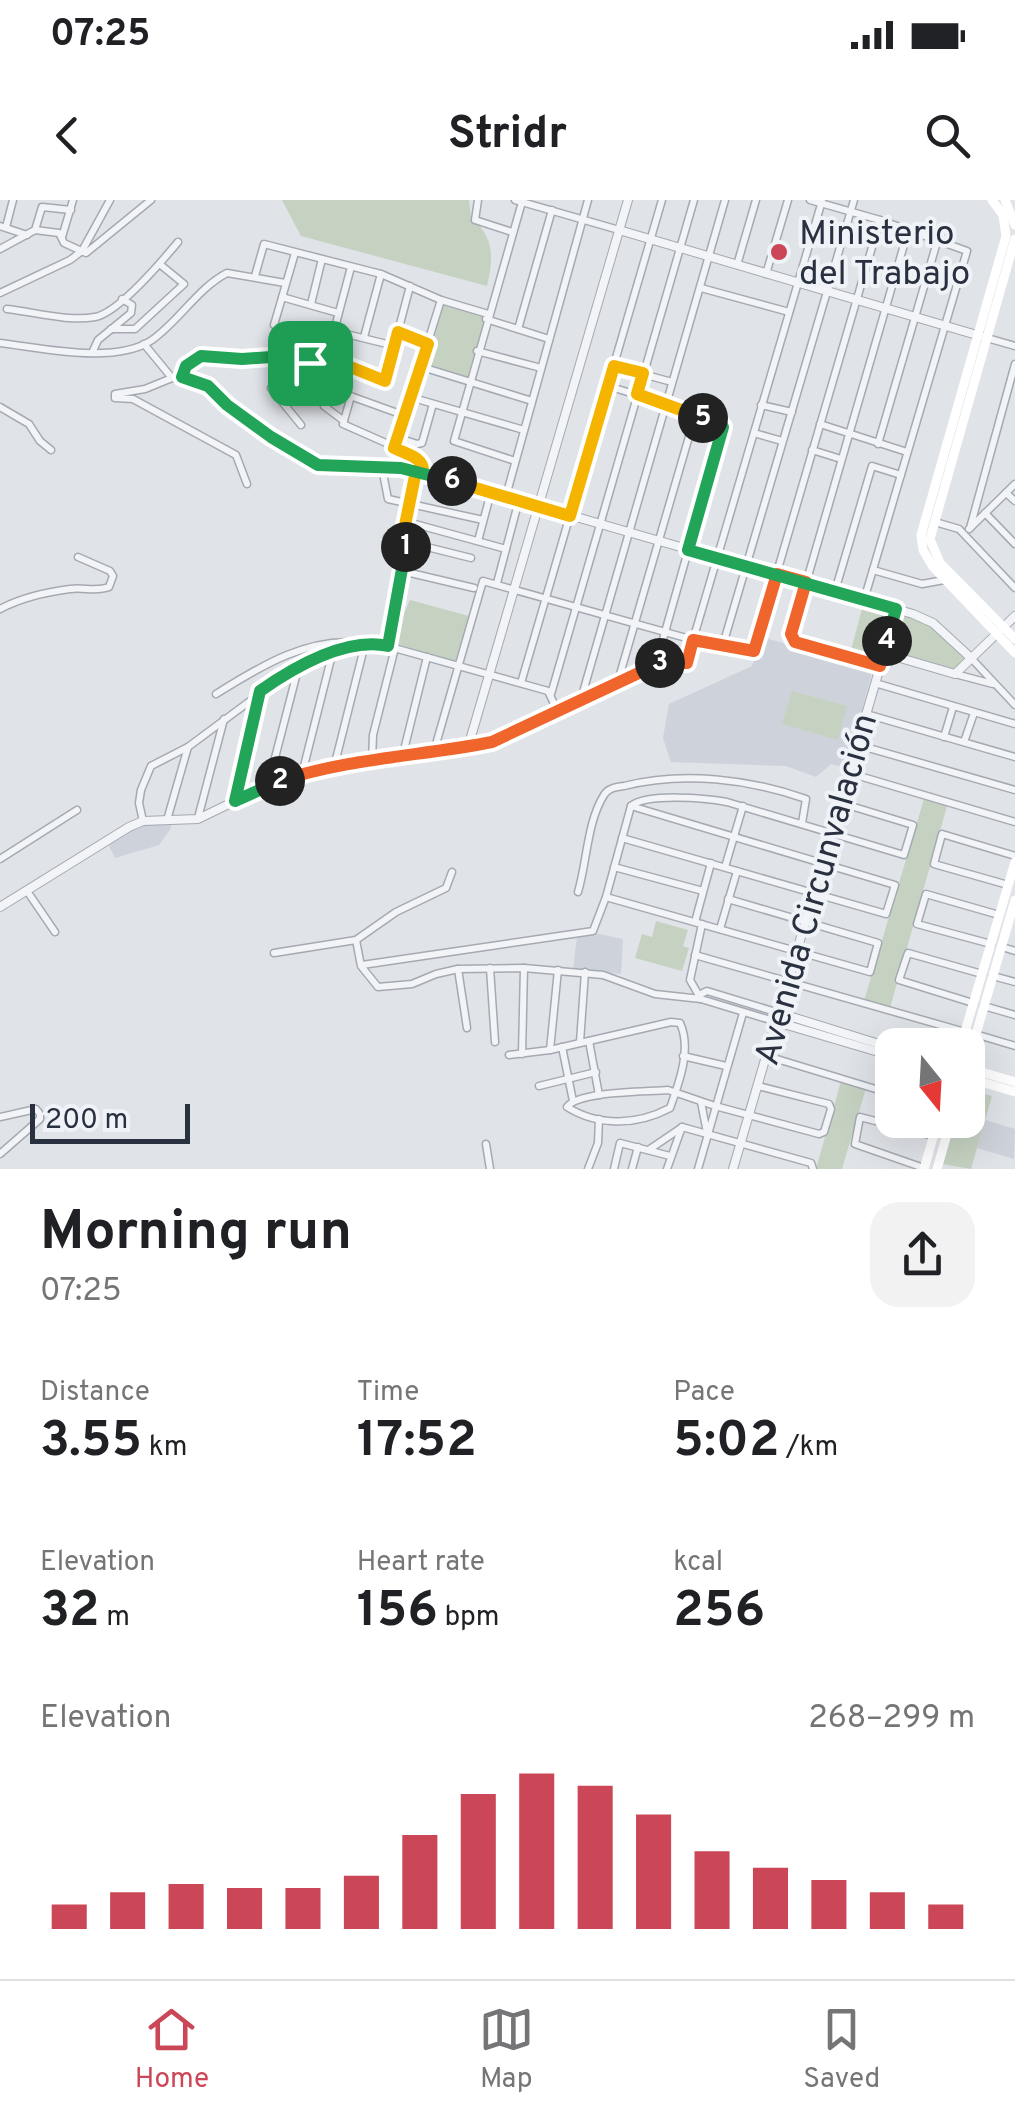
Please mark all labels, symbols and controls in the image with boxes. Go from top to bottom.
text: 07:25 [50,11,150,60]
text: Stridr [448,107,567,164]
icon: back [40,108,95,163]
icon: search [920,108,975,163]
place label: Ministerio del Trabajo [799,213,970,297]
marker: Ministerio del Trabajo [768,241,790,263]
pin [268,321,353,406]
icon: arrive [283,336,338,391]
pin: 5 [678,393,728,443]
text: 5 [694,400,712,436]
pin: 6 [427,456,477,506]
text: 6 [443,463,461,499]
pin: 1 [381,522,431,572]
text: 1 [400,529,412,565]
pin: 4 [862,616,912,666]
text: 4 [878,623,896,659]
pin: 3 [635,638,685,688]
text: 3 [652,645,668,681]
street label: Avenida Circunvalación [747,709,889,1071]
pin: 2 [255,756,305,806]
text: 2 [271,763,289,799]
north arrow [875,1028,985,1138]
map controls [875,1028,985,1138]
scale bar [30,1099,190,1144]
text: 200 m [45,1103,128,1139]
text: Morning run [40,1199,352,1269]
button: share [870,1202,975,1307]
text: 07:25 [40,1272,122,1312]
text: Distance [40,1375,150,1411]
text: Time [357,1375,419,1411]
text: Pace [673,1375,735,1411]
text: 3.55 [40,1411,142,1474]
text: 17:52 [357,1411,477,1474]
text: 5:02 [673,1411,779,1474]
text: km [142,1430,187,1466]
text: /km [779,1430,838,1466]
text: Elevation [40,1545,155,1581]
text: Heart rate [357,1545,485,1581]
text: kcal [673,1545,723,1581]
text: 32 [40,1581,100,1644]
text: 156 [357,1581,438,1644]
text: 256 [673,1581,765,1644]
text: m [100,1600,130,1636]
text: bpm [438,1600,500,1636]
text: Elevation [40,1699,172,1739]
text: 268–299 m [808,1699,975,1739]
tab: Home [135,2002,209,2098]
tab: Map [479,2002,534,2098]
tab: Saved [803,2002,880,2098]

